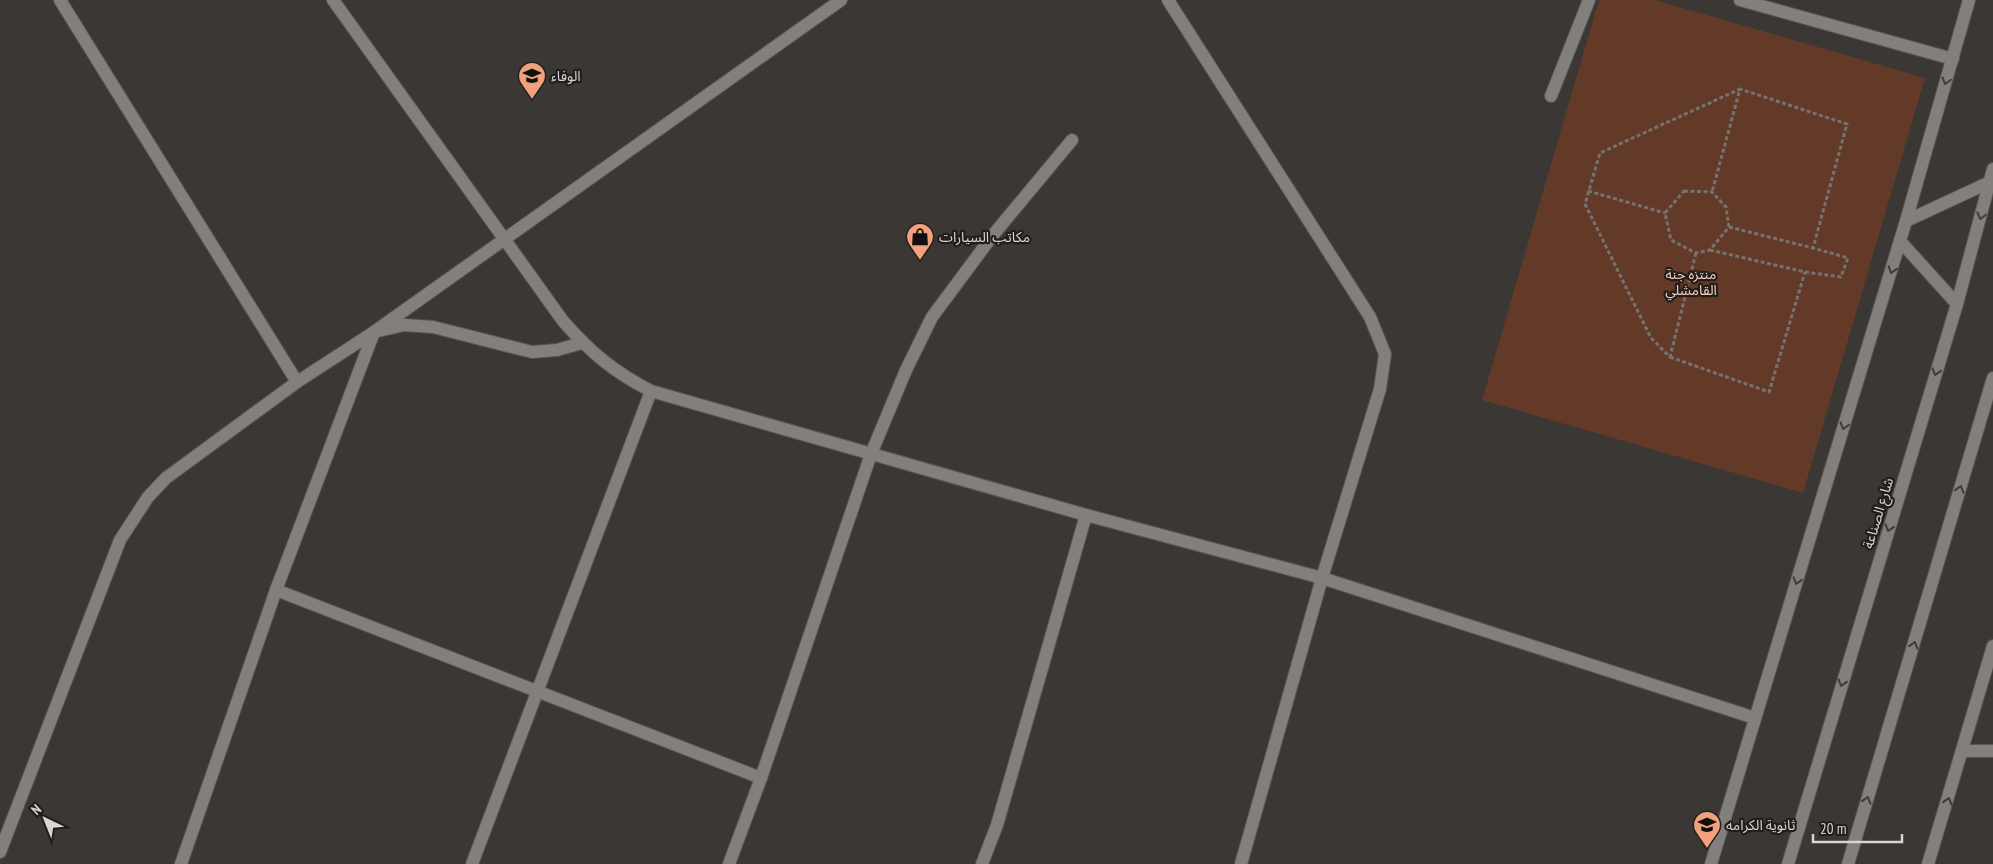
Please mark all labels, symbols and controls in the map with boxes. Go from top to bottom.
school or university icon: الوفاء [517,61,547,100]
place label: الوفاء [551,67,581,85]
one-way arrow [1942,76,1952,84]
one-way arrow [1976,211,1986,220]
shop icon: مكاتب السيارات [905,222,935,261]
place label: مكاتب السيارات [939,228,1030,246]
park label: منتزه جنة القامشلي [1665,265,1717,301]
one-way arrow [1887,266,1897,274]
one-way arrow [1932,368,1942,376]
one-way arrow [1840,421,1850,430]
street label: شارع الصناعة [1859,475,1899,551]
one-way arrow [1955,485,1965,494]
one-way arrow [1885,523,1895,532]
one-way arrow [1792,577,1802,585]
one-way arrow [1908,641,1918,649]
one-way arrow [1838,679,1848,687]
north arrow [20,794,70,844]
one-way arrow [1862,797,1872,805]
one-way arrow [1942,797,1952,805]
text: N [27,800,45,819]
school or university icon: ثانوية الكرامه [1692,810,1722,849]
scale bar [1813,812,1902,844]
place label: ثانوية الكرامه [1726,816,1795,834]
text: 20 m [1820,819,1846,838]

